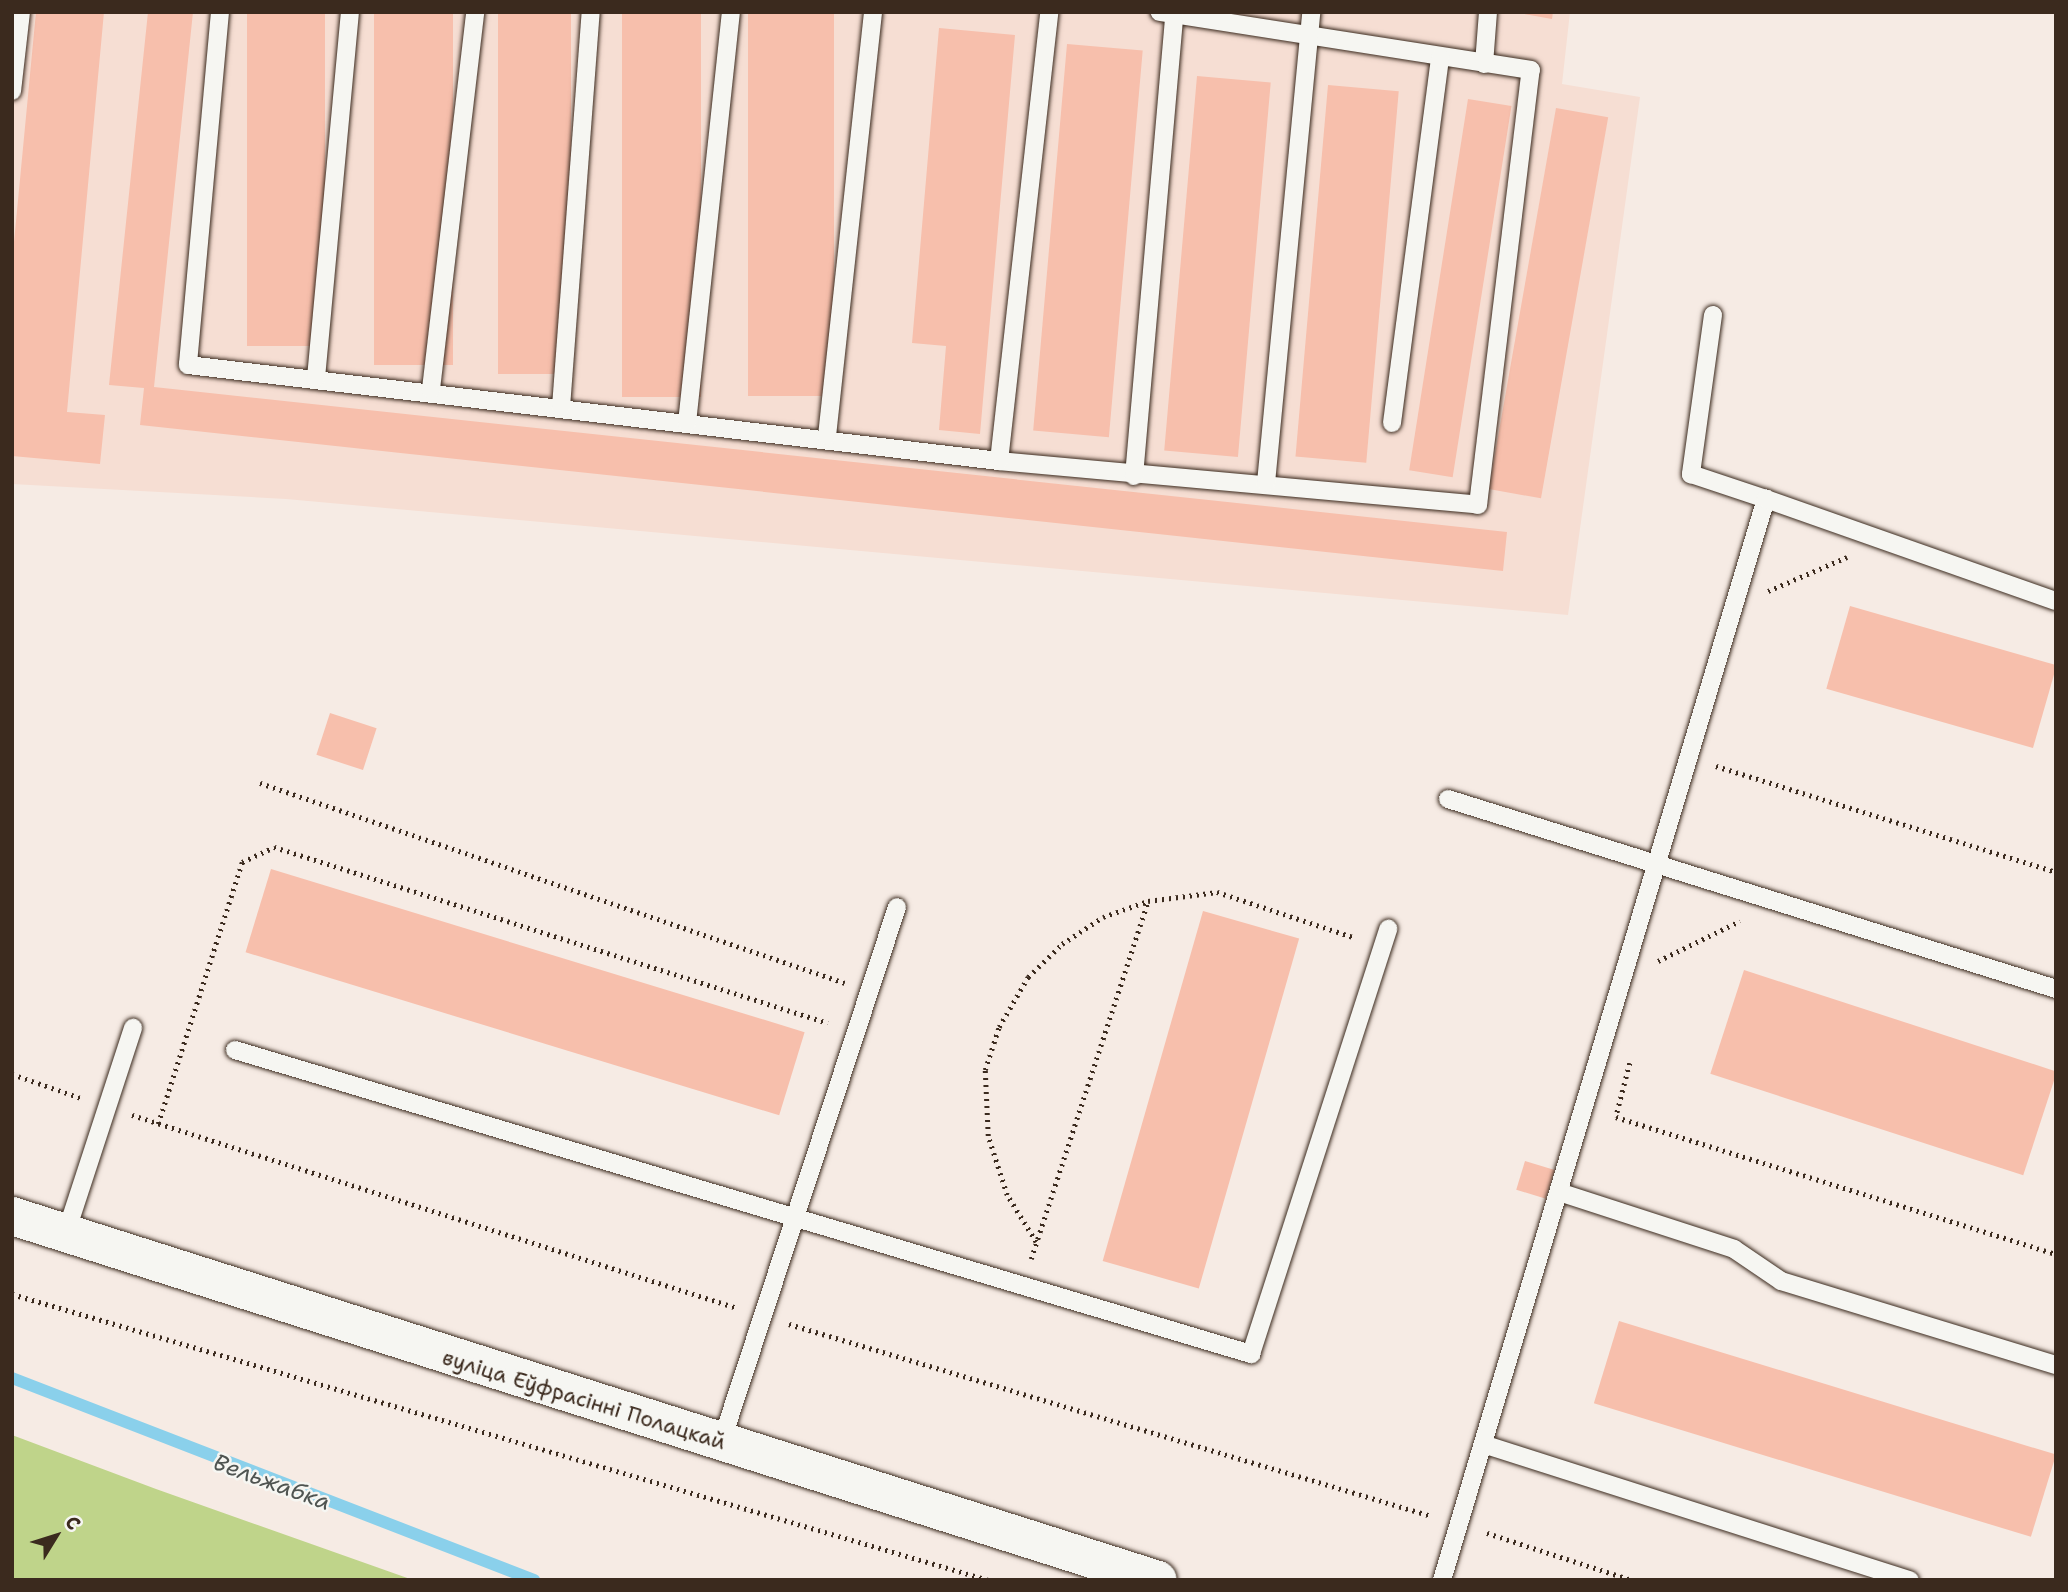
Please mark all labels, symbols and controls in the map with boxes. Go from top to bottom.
street label: вуліца Еўфрасінні Полацкай [439,1345,729,1455]
water label: Вельжабка [210,1448,334,1516]
north arrow [21,1501,91,1571]
text: С [59,1510,86,1535]

